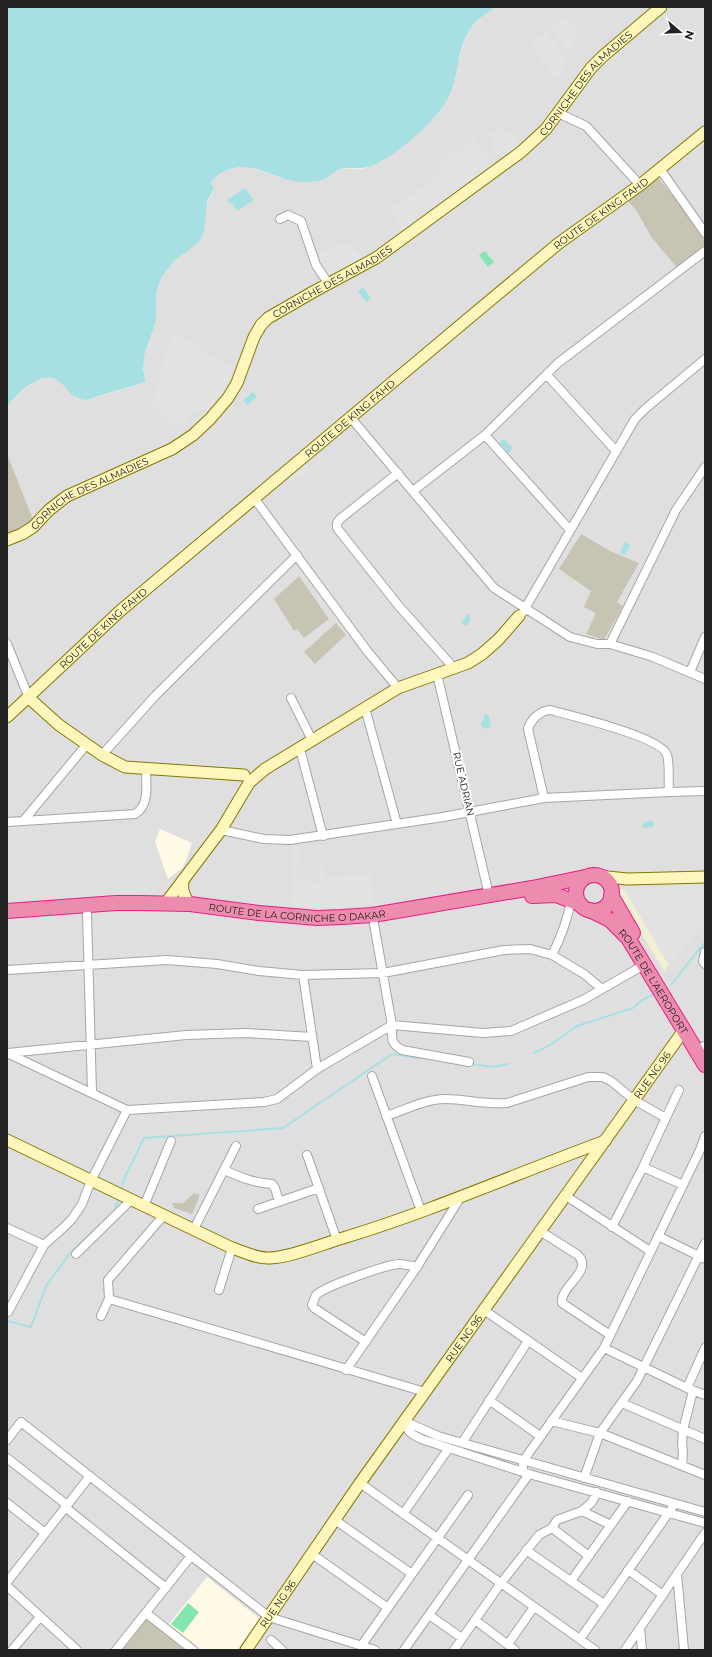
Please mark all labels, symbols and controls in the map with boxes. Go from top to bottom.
north arrow [660,12,700,52]
street label: CORNICHE DES ALMADIES [537,28,635,139]
text: N [681,29,698,42]
street label: ROUTE DE KING FAHD [551,175,651,252]
street label: CORNICHE DES ALMADIES [270,242,395,321]
street label: ROUTE DE KING FAHD [302,377,398,460]
street label: CORNICHE DES ALMADIES [28,454,151,533]
street label: ROUTE DE KING FAHD [57,585,150,672]
street label: RUE ADRIAN [450,751,477,817]
street label: ROUTE DE LA CORNICHE O DAKAR [208,901,387,925]
street label: ROUTE DE L'AEROPORT [616,926,691,1037]
street label: RUE NG 96 [631,1049,674,1101]
street label: RUE NG 96 [443,1312,485,1365]
street label: RUE NG 96 [257,1578,299,1630]

